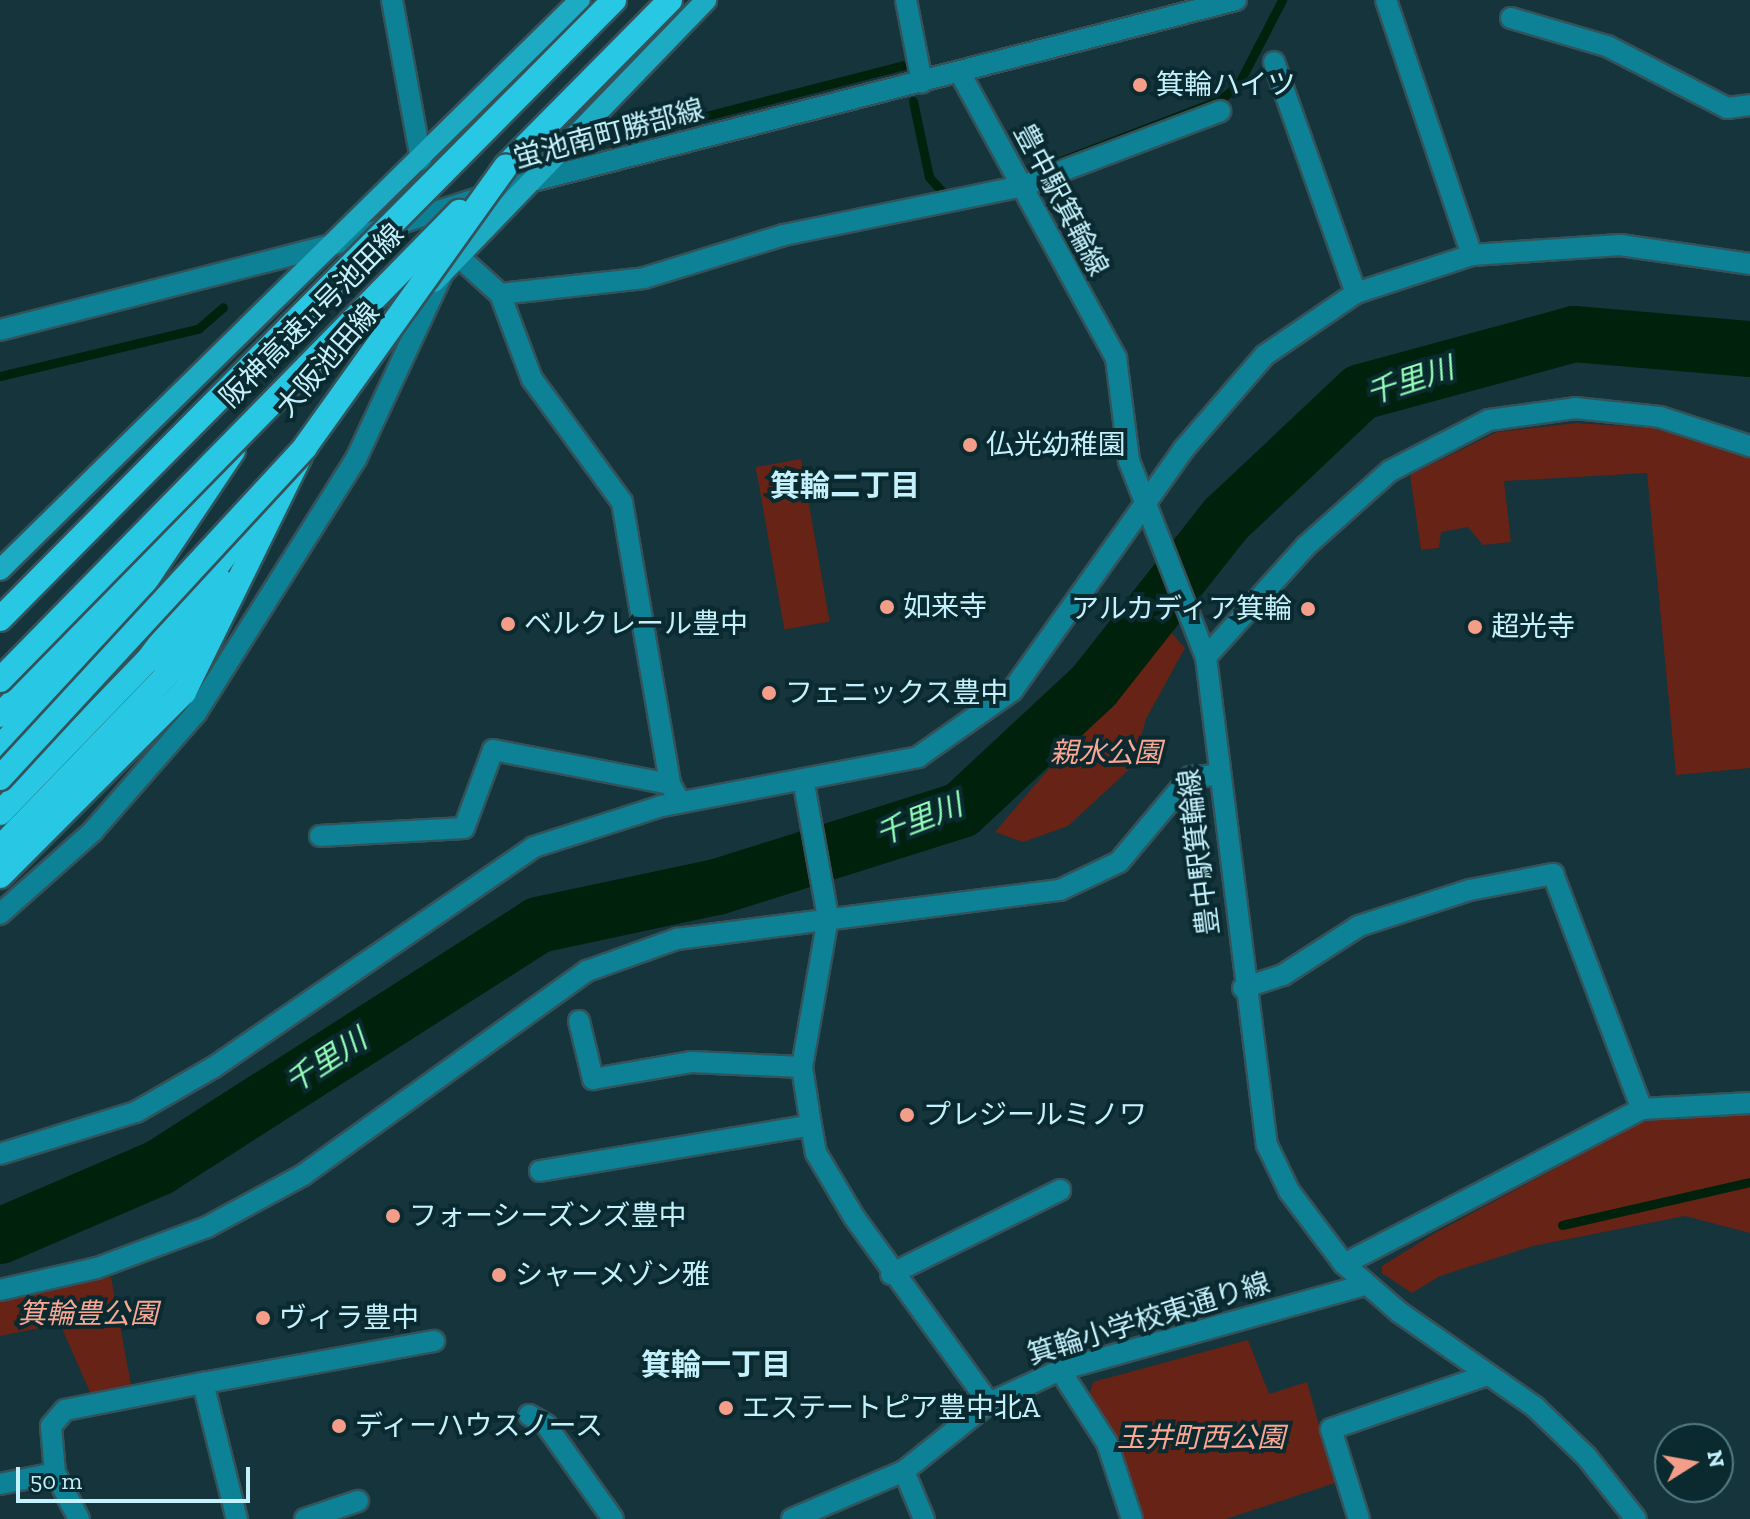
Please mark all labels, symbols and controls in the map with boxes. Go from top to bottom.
place label: 箕輪ハイツ [1156,68,1296,102]
marker: 箕輪ハイツ [1131,76,1149,94]
street label: 蛍池南町勝部線 [510,92,708,176]
street label: 豊中駅箕輪線 [1007,118,1115,282]
street label: 阪神高速11号池田線 [213,217,411,415]
street label: 大阪池田線 [269,296,387,424]
water label: 千里川 [1362,350,1458,412]
place label: 仏光幼稚園 [986,428,1126,462]
marker: 仏光幼稚園 [961,436,979,454]
district label: 箕輪二丁目 [770,468,920,504]
place label: 如来寺 [903,590,987,624]
place label: アルカディア箕輪 [1068,592,1292,626]
marker: 如来寺 [878,598,896,616]
marker: アルカディア箕輪 [1299,600,1317,618]
place label: ベルクレール豊中 [524,607,748,641]
place label: 超光寺 [1491,610,1575,644]
marker: ベルクレール豊中 [499,615,517,633]
marker: 超光寺 [1466,618,1484,636]
place label: フェニックス豊中 [785,676,1009,710]
marker: フェニックス豊中 [760,684,778,702]
park label: 親水公園 [1050,736,1162,770]
street label: 豊中駅箕輪線 [1172,767,1226,937]
water label: 千里川 [871,787,967,853]
water label: 千里川 [278,1021,374,1101]
place label: プレジールミノワ [923,1098,1147,1132]
marker: プレジールミノワ [898,1106,916,1124]
place label: フォーシーズンズ豊中 [409,1199,689,1233]
marker: フォーシーズンズ豊中 [384,1207,402,1225]
place label: シャーメゾン雅 [515,1258,711,1292]
marker: シャーメゾン雅 [490,1266,508,1284]
street label: 箕輪小学校東通り線 [1024,1266,1274,1372]
park label: 箕輪豊公園 [18,1297,158,1331]
place label: ヴィラ豊中 [279,1301,419,1335]
marker: ヴィラ豊中 [254,1309,272,1327]
district label: 箕輪一丁目 [641,1347,791,1383]
place label: エステートピア豊中北A [742,1391,1040,1425]
marker: エステートピア豊中北A [717,1399,735,1417]
place label: ディーハウスノース [355,1409,607,1443]
marker: ディーハウスノース [330,1417,348,1435]
park label: 玉井町西公園 [1117,1421,1285,1455]
north arrow [1654,1423,1734,1503]
text: N [1701,1448,1731,1469]
scale bar [20,1451,254,1501]
text: 50 m [30,1466,82,1495]

